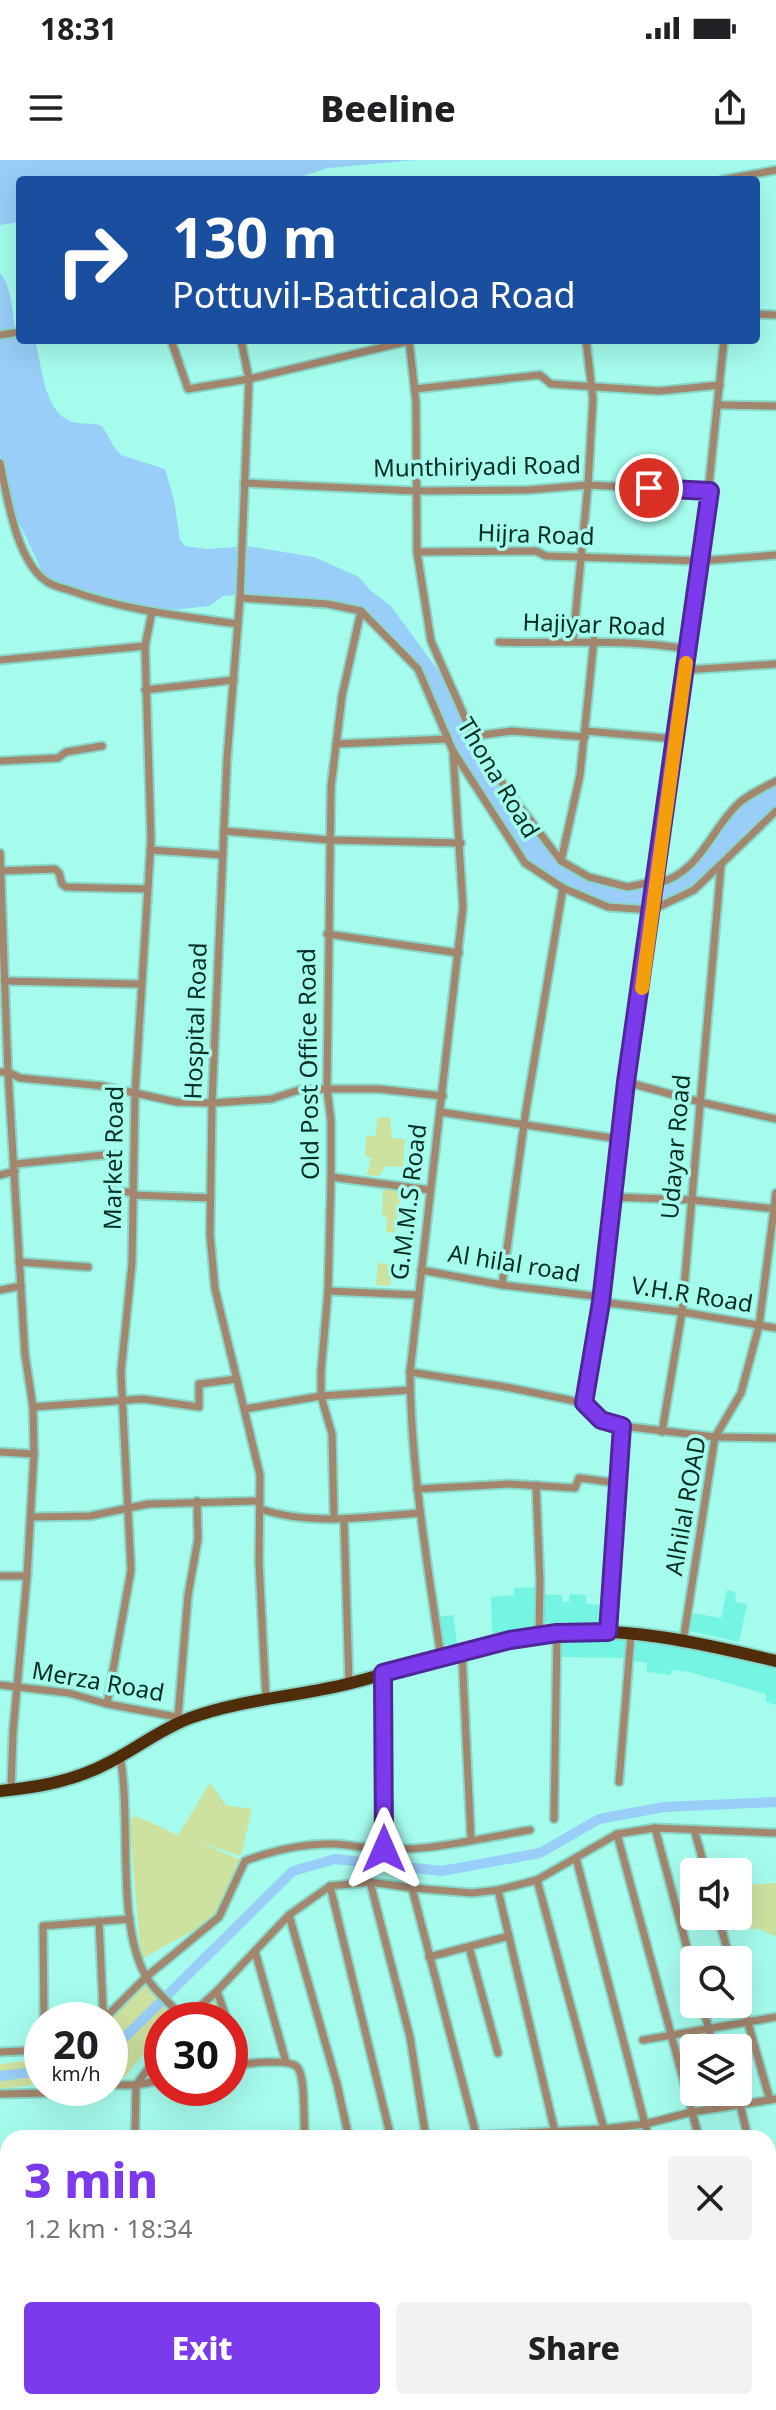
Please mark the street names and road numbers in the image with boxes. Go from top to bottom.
street label: Munthiriyadi Road [373,447,581,484]
street label: Hijra Road [477,515,595,552]
street label: Hajiyar Road [522,605,666,642]
street label: Thona Road [450,711,548,844]
street label: Hospital Road [175,942,214,1100]
street label: Old Post Office Road [289,948,326,1180]
street label: Udayar Road [652,1073,697,1221]
street label: Market Road [95,1086,130,1230]
street label: G.M.M.S Road [382,1122,433,1282]
street label: Al hilal road [446,1236,583,1289]
street label: V.H.R Road [629,1268,755,1319]
street label: Alhilal ROAD [656,1434,713,1578]
street label: Merza Road [29,1653,167,1708]

